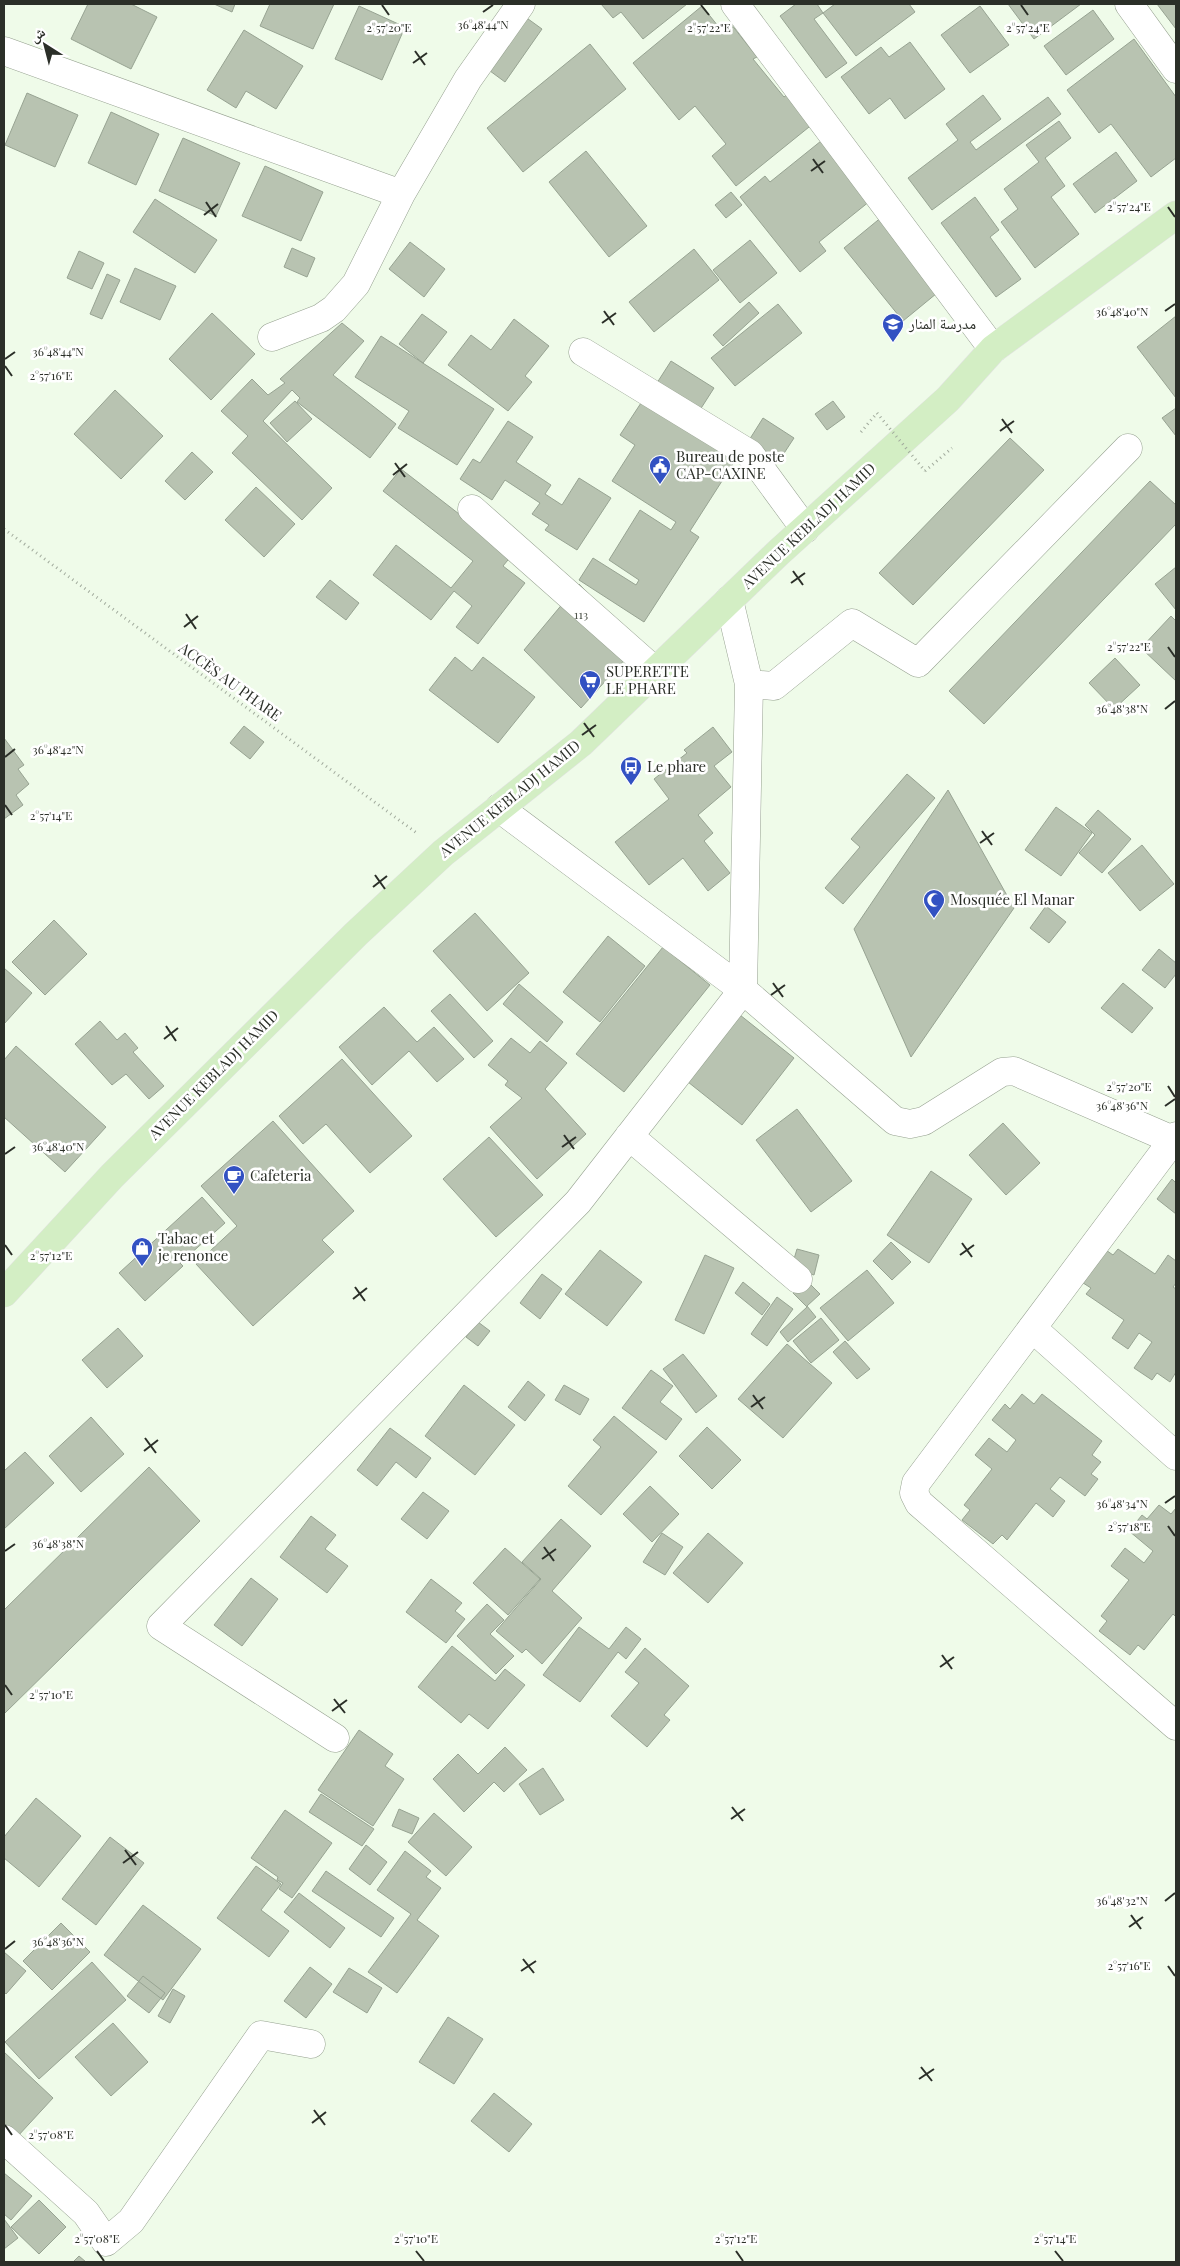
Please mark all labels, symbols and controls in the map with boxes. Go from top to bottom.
text: 36°48'44"N [457,16,509,32]
text: 2°57'20"E [366,19,412,35]
text: 2°57'22"E [687,19,731,35]
text: 2°57'24"E [1006,19,1050,35]
north arrow [20,20,70,70]
text: ش [25,22,49,46]
text: 2°57'24"E [1107,198,1151,214]
text: 36°48'40"N [1096,303,1149,319]
school or university icon: مدرسة المنار [881,312,905,343]
place label: مدرسة المنار [908,313,976,333]
text: 36°48'44"N [32,343,84,359]
text: 2°57'16"E [30,367,72,383]
place label: Bureau de poste CAP-CAXINE [676,446,785,483]
public building icon: Bureau de poste CAP-CAXINE [648,454,672,485]
street label: AVENUE KEBLADJ HAMID [736,458,880,593]
house number: 113 [574,606,588,622]
street label: ACCÈS AU PHARE [175,637,286,725]
text: 2°57'22"E [1107,638,1151,654]
place label: SUPERETTE LE PHARE [606,661,689,698]
supermarket icon: SUPERETTE LE PHARE [578,669,602,700]
text: 36°48'38"N [1096,700,1149,716]
street label: AVENUE KEBLADJ HAMID [434,735,584,862]
text: 36°48'42"N [32,741,84,757]
bus stop icon: Le phare [619,755,643,786]
place label: Le phare [647,756,706,776]
text: 2°57'14"E [30,807,72,823]
mosque icon: Mosquée El Manar [922,888,946,919]
place label: Mosquée El Manar [950,889,1075,909]
street label: AVENUE KEBLADJ HAMID [143,1005,283,1144]
text: 2°57'20"E [1106,1078,1152,1094]
text: 36°48'36"N [1096,1097,1149,1113]
text: 36°48'40"N [32,1138,85,1154]
cafe icon: Cafeteria [222,1164,246,1195]
place label: Cafeteria [250,1165,312,1185]
place label: Tabac et je renonce [157,1228,228,1265]
shop icon: Tabac et je renonce [130,1236,154,1267]
text: 2°57'12"E [30,1247,72,1263]
text: 36°48'34"N [1096,1495,1148,1511]
text: 2°57'18"E [1107,1518,1151,1534]
text: 36°48'38"N [32,1535,85,1551]
text: 2°57'10"E [29,1686,73,1702]
text: 36°48'32"N [1096,1892,1148,1908]
text: 36°48'36"N [32,1933,85,1949]
text: 2°57'16"E [1108,1957,1150,1973]
text: 2°57'08"E [28,2126,74,2142]
text: 2°57'08"E [74,2230,120,2246]
text: 2°57'10"E [394,2230,438,2246]
text: 2°57'12"E [715,2230,757,2246]
text: 2°57'14"E [1034,2230,1076,2246]

